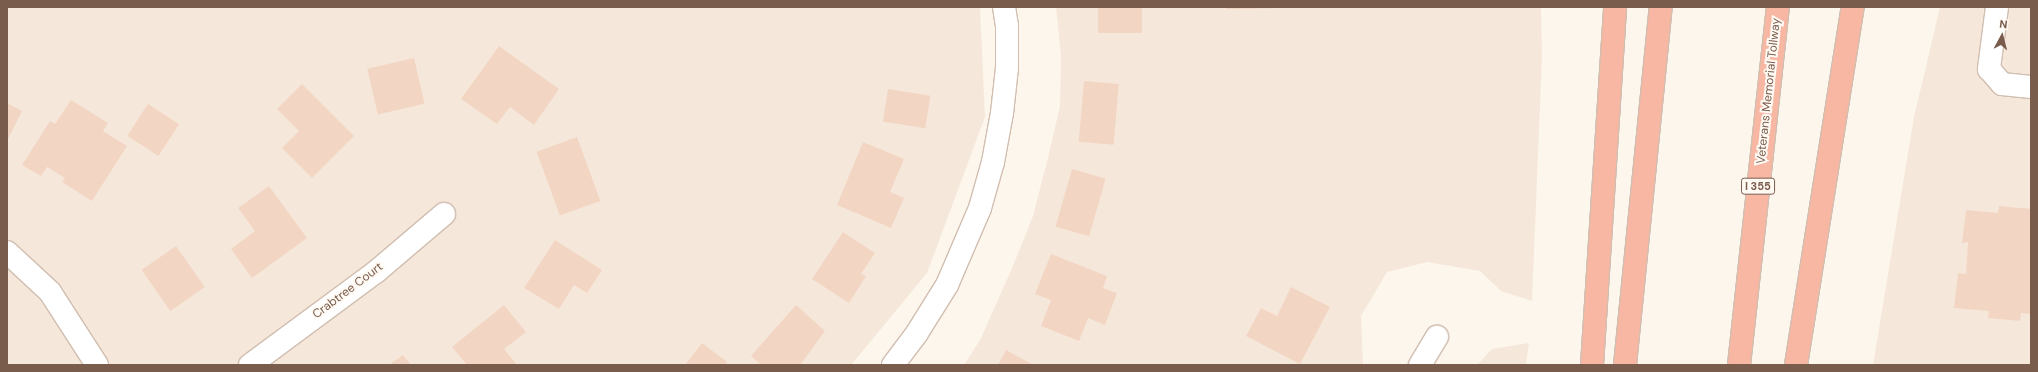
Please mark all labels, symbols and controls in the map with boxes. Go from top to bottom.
north arrow [1982,16,2022,56]
street label: Veterans Memorial Tollway [1754,17,1784,165]
text: N [1999,17,2008,32]
road number: I 355 [1741,177,1775,195]
street label: Crabtree Court [310,260,386,322]

